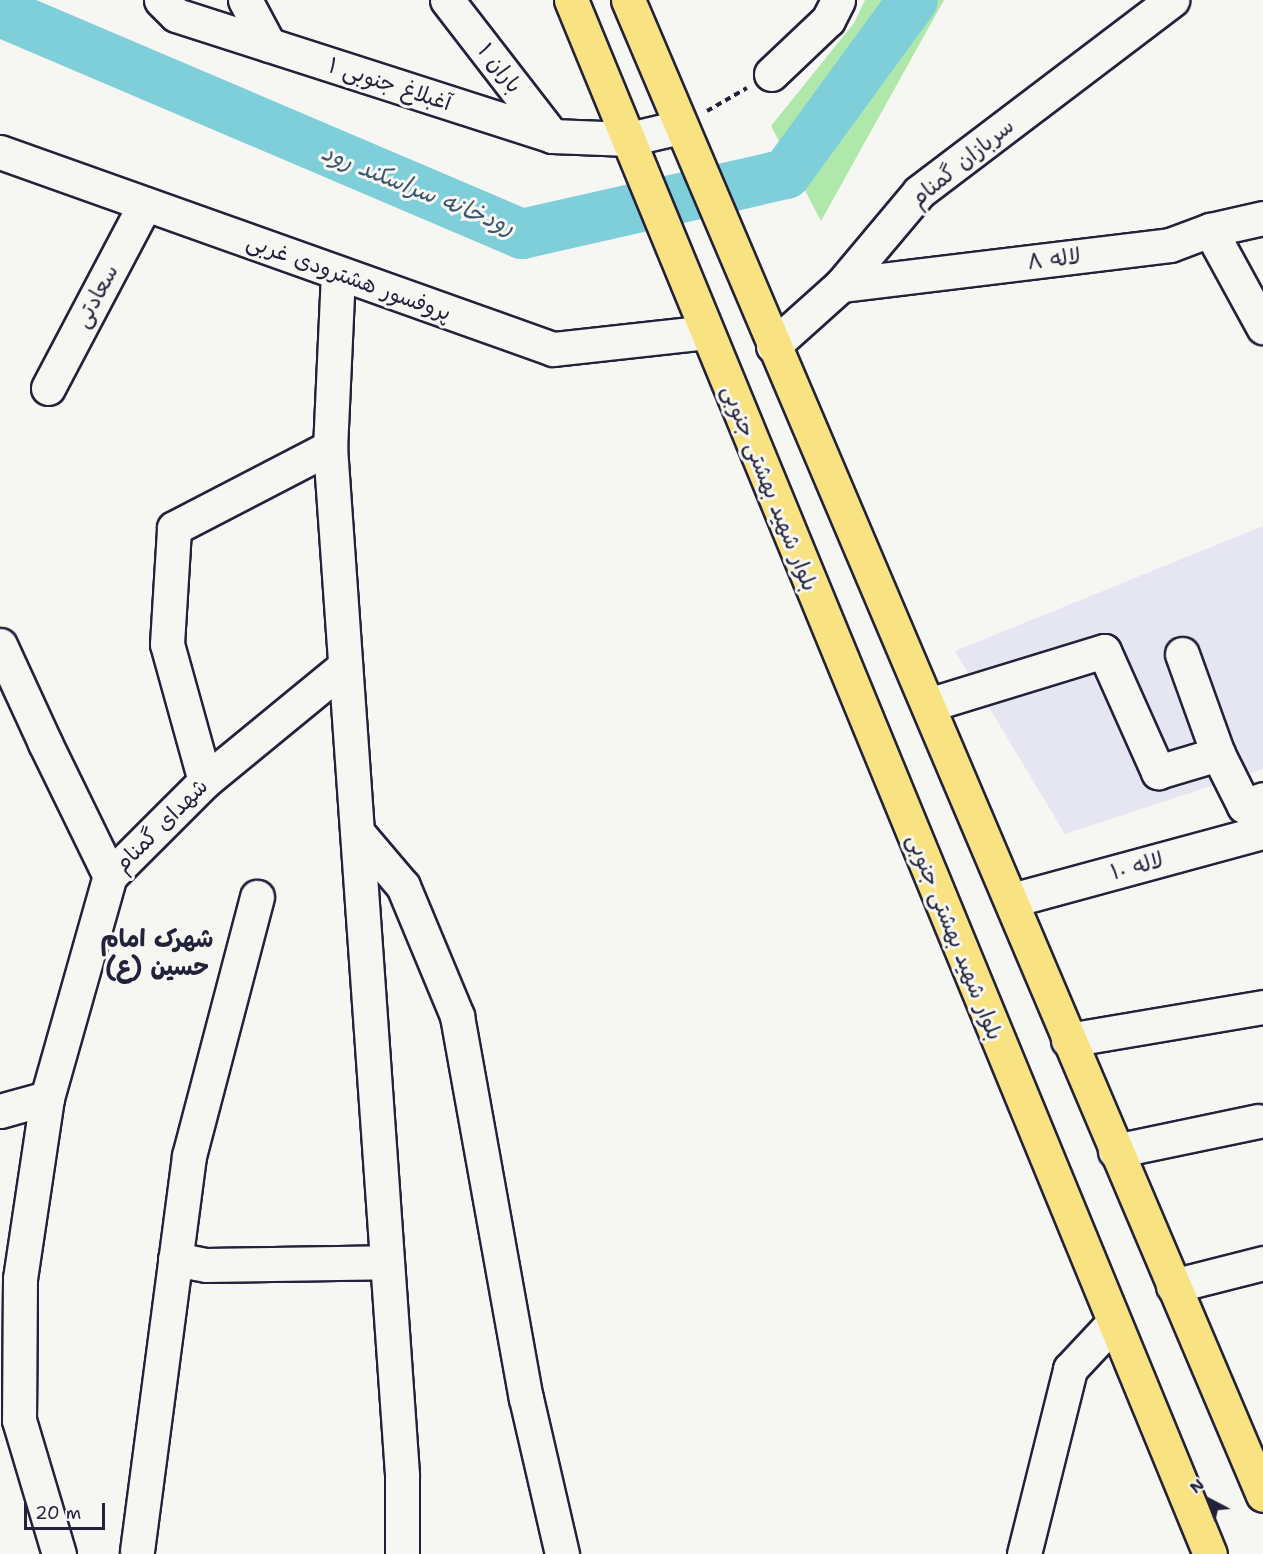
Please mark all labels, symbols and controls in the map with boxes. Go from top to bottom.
street label: باران ۱ [472,38,528,98]
street label: آغبلاغ جنوبی ۱ [325,52,455,116]
street label: سربازان گمنام [905,112,1019,212]
water label: رودخانه سراسکند رود [317,138,519,242]
street label: پروفسور هشترودی غربی [243,228,455,326]
street label: لاله ۸ [1026,243,1082,275]
street label: سعادتی [68,260,124,332]
street label: بلوار شهید بهشتی جنوبی [717,381,823,595]
street label: شهدای گمنام [109,773,213,877]
street label: بلوار شهید بهشتی جنوبی [902,830,1008,1044]
street label: لاله ۱۰ [1108,846,1166,886]
district label: شهرک امام حسین (ع) [101,926,213,982]
north arrow [1179,1470,1239,1530]
text: N [1185,1474,1209,1498]
scale bar [27,1491,108,1529]
text: 20 m [35,1501,81,1525]

